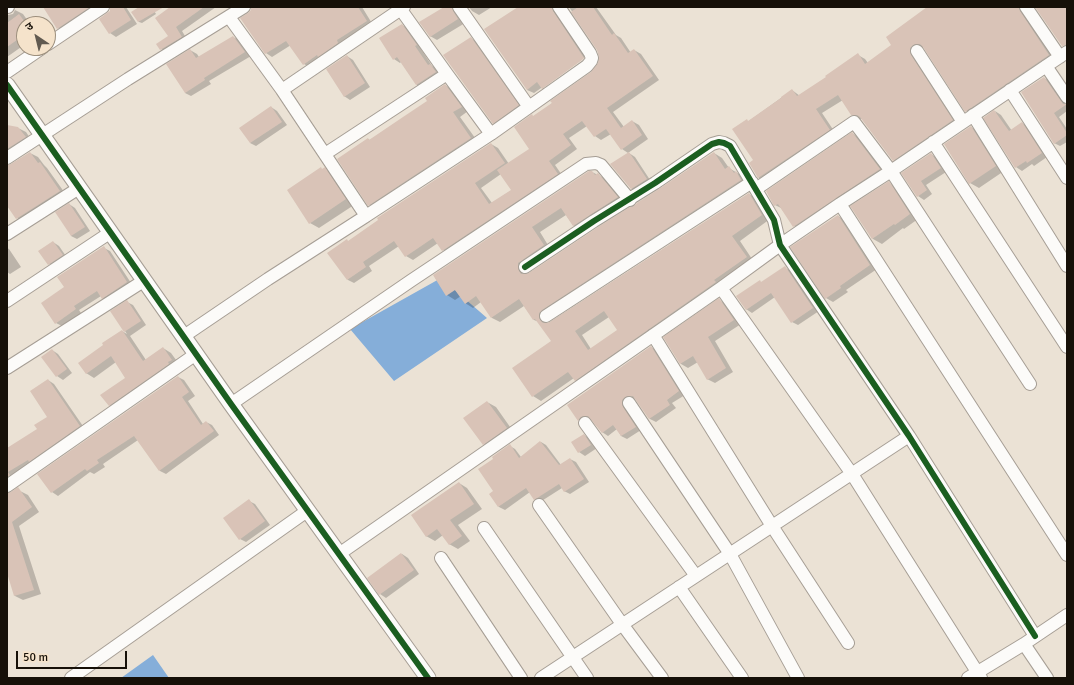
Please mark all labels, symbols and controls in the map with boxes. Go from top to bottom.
north arrow [16,16,56,56]
text: उ [23,19,36,34]
scale bar [18,643,129,669]
text: 50 m [23,650,48,665]

